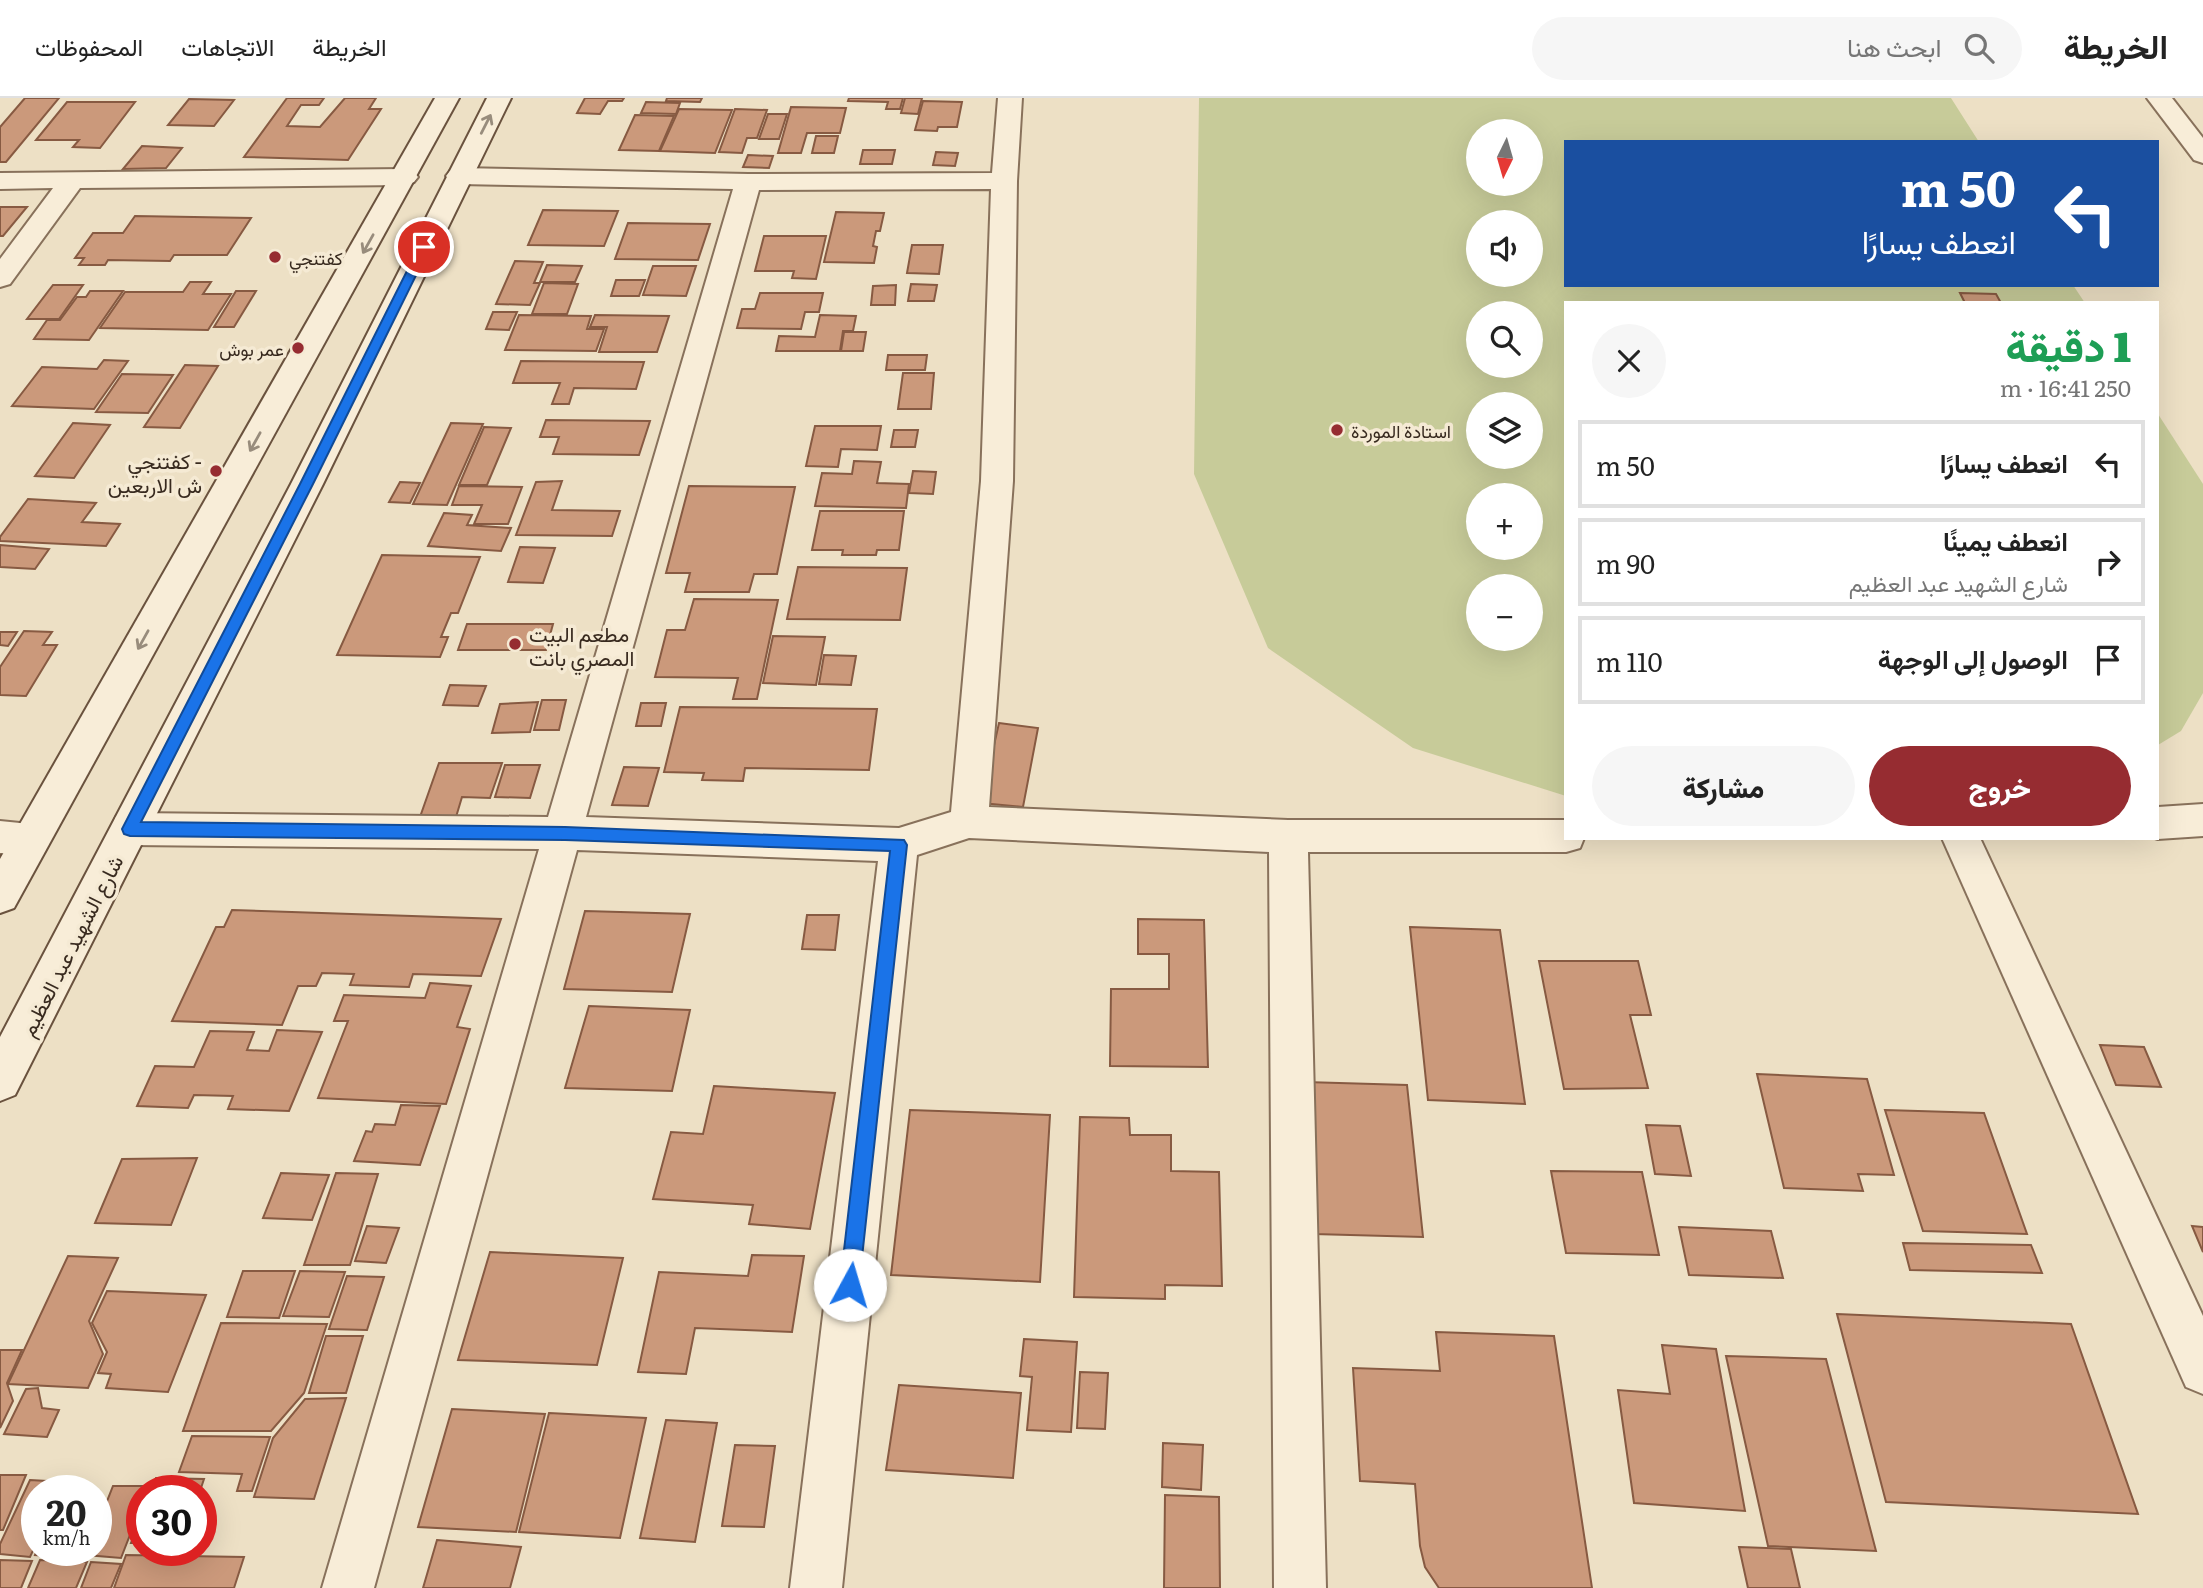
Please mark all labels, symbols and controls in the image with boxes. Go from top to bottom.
search box [1532,17,2022,80]
text: الخريطة [2064,20,2168,69]
text: ابحث هنا [1847,26,1942,65]
text: المحفوظات [35,28,143,63]
text: الاتجاهات [181,28,274,63]
text: الخريطة [312,28,387,63]
icon: search [1960,29,1998,67]
one-way arrow [479,114,493,135]
north arrow [1466,119,1544,196]
map controls [1466,119,1543,651]
text: 50 m [1900,149,2016,222]
icon: left [2040,168,2131,259]
button: sound [1466,210,1543,287]
text: انعطف يسارًا [1862,216,2016,264]
pin [394,217,454,277]
icon: arrive [405,228,443,266]
one-way arrow [360,234,374,254]
place label: كفتنجي [289,244,343,274]
marker: كفتنجي [267,249,283,265]
button: search [1466,301,1543,378]
text: 1 دقيقة [2006,313,2131,375]
button: close [1592,324,1666,398]
place label: عمر بوش [219,335,284,362]
marker: عمر بوش [290,340,306,356]
text: 250 m · 16:41 [2000,370,2131,404]
button: layers [1466,392,1543,469]
place label: استادة الموردة [1351,417,1451,444]
marker: استادة الموردة [1329,422,1345,438]
one-way arrow [248,432,262,452]
text: انعطف يسارًا [1940,442,2068,481]
place label: كفتنجي - ش الاربعين [108,444,202,499]
text: 50 m [1596,445,1655,484]
icon: left [2089,445,2127,483]
marker: كفتنجي - ش الاربعين [208,463,224,479]
button: + [1466,483,1543,560]
text: انعطف يمينًا [1943,520,2068,559]
text: 90 m [1596,543,1655,582]
icon: right [2089,543,2127,581]
text: شارع الشهيد عبد العظيم [1849,565,2068,599]
button: − [1466,574,1543,651]
place label: مطعم البيت المصري بانت [529,617,634,676]
one-way arrow [136,630,150,650]
marker: مطعم البيت المصري بانت [507,636,523,652]
text: الوصول إلى الوجهة [1878,638,2068,677]
text: 110 m [1596,641,1663,680]
icon: arrive [2089,641,2127,679]
button: مشاركة [1592,746,1855,826]
button: خروج [1869,746,2131,826]
street label: شارع الشهيد عبد العظيم [11,849,130,1042]
position arrow [813,1248,887,1322]
speed limit sign: 30 [126,1475,217,1566]
text: 20 [46,1485,87,1537]
text: km/h [43,1524,90,1551]

